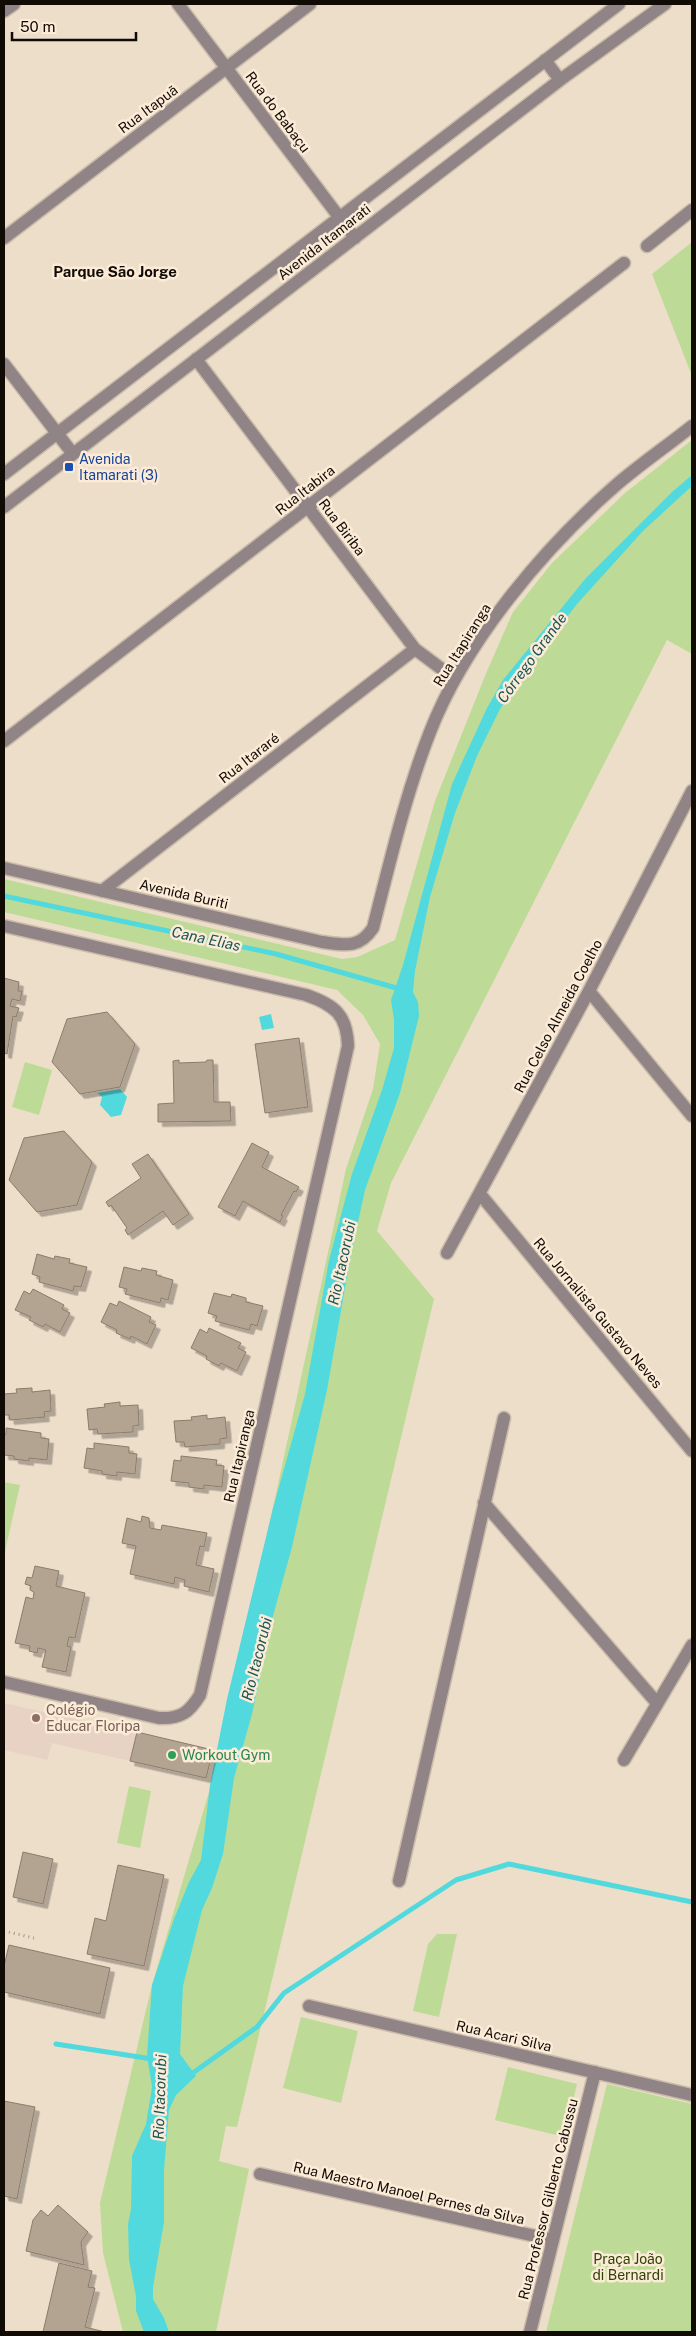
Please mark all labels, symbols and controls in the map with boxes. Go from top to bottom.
scale bar [12,10,136,42]
text: 50 m [20,18,55,35]
street label: Rua do Babaçu [242,69,314,155]
street label: Rua Itapuã [115,82,181,136]
street label: Avenida Itamarati [274,201,374,283]
district label: Parque São Jorge [53,263,177,280]
place label: Avenida Itamarati (3) [79,451,158,483]
marker: Avenida Itamarati (3) [63,461,75,473]
street label: Rua Itabira [272,462,338,518]
street label: Rua Biriba [316,496,368,558]
street label: Rua Itapiranga [430,601,494,689]
water label: Córrego Grande [493,609,570,706]
street label: Rua Itararé [216,730,282,786]
street label: Avenida Buriti [138,876,230,912]
water label: Cana Elias [170,923,242,954]
street label: Rua Celso Almeida Coelho [511,937,605,1095]
water label: Rio Itacorubi [324,1219,359,1306]
street label: Rua Jornalista Gustavo Neves [531,1235,665,1391]
street label: Rua Itapiranga [221,1408,257,1504]
water label: Rio Itacorubi [238,1615,275,1702]
place label: Colégio Educar Floripa [46,1702,140,1734]
marker: Colégio Educar Floripa [30,1712,42,1724]
place label: Workout Gym [182,1747,270,1763]
marker: Workout Gym [166,1749,178,1761]
street label: Rua Acari Silva [455,2017,553,2055]
water label: Rio Itacorubi [150,2054,169,2140]
street label: Rua Professor Gilberto Cabussu [515,2097,581,2301]
street label: Rua Maestro Manoel Pernes da Silva [292,2159,526,2227]
park label: Praça João di Bernardi [592,2251,664,2283]

